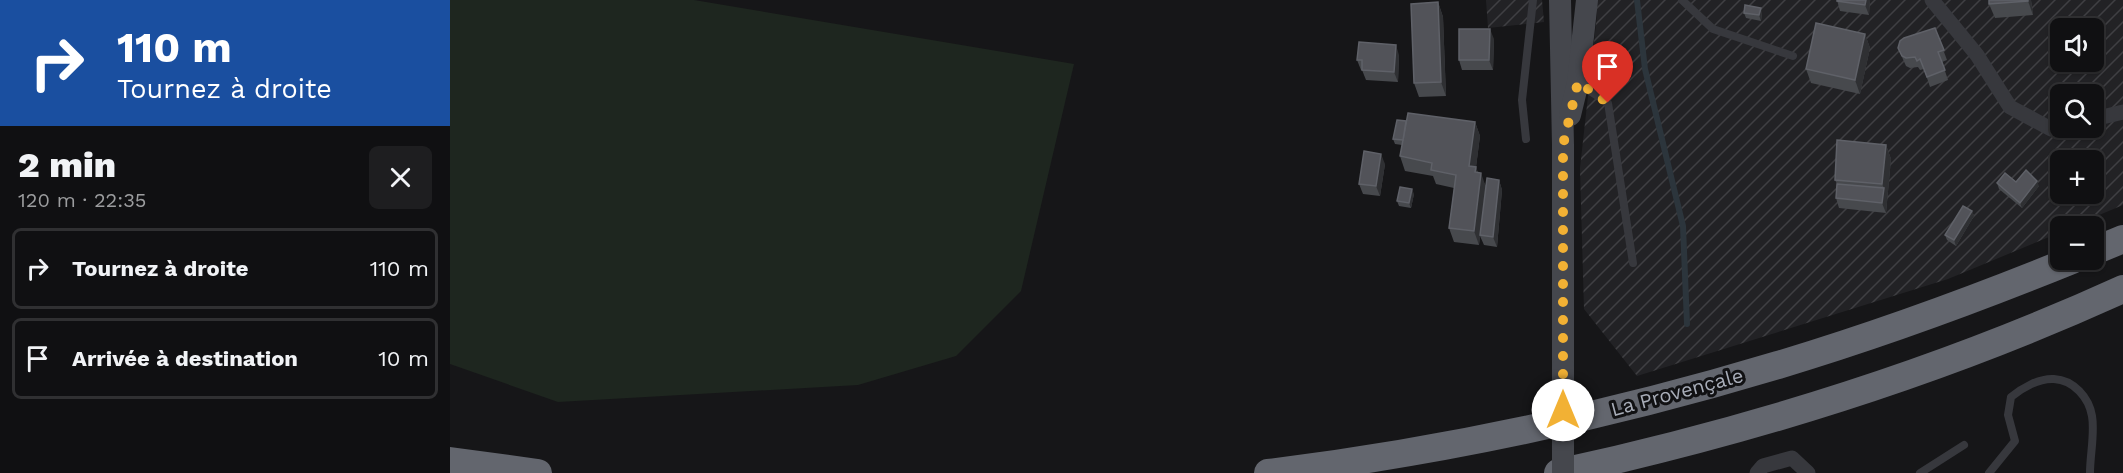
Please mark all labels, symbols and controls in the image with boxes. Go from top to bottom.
map controls [2050,18,2104,270]
button: sound [2050,18,2104,72]
text: 110 m [117,23,232,72]
icon: right [18,24,96,102]
pin [1582,41,1633,103]
icon: arrive [1591,50,1624,83]
text: Tournez à droite [117,73,332,105]
button: search [2050,84,2104,138]
text: 2 min [18,144,116,186]
button: close [369,146,432,209]
button: + [2050,150,2104,204]
text: 120 m · 22:35 [18,188,146,212]
button: − [2050,216,2104,270]
icon: right [21,252,54,285]
text: Tournez à droite [72,256,249,281]
text: 110 m [370,256,429,281]
icon: arrive [21,342,54,375]
text: Arrivée à destination [72,346,298,371]
text: 10 m [378,346,429,371]
street label: La Provençale [1608,363,1746,421]
position arrow [1531,378,1595,442]

